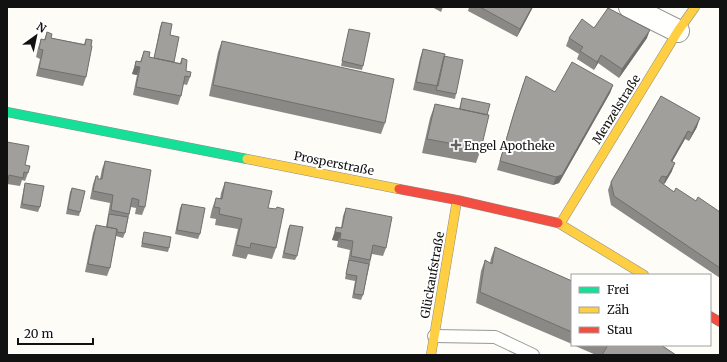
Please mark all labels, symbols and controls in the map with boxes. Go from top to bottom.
north arrow [16,16,56,56]
text: N [34,19,49,36]
street label: Menzelstraße [589,72,643,146]
place label: Engel Apotheke [464,138,555,153]
marker: Engel Apotheke [451,140,461,150]
street label: Prosperstraße [293,148,375,178]
street label: Glückaufstraße [417,230,447,320]
legend [571,274,711,346]
text: Frei [607,282,629,297]
text: Zäh [607,302,629,317]
scale bar [18,320,93,346]
text: Stau [607,322,633,337]
text: 20 m [24,326,53,341]

